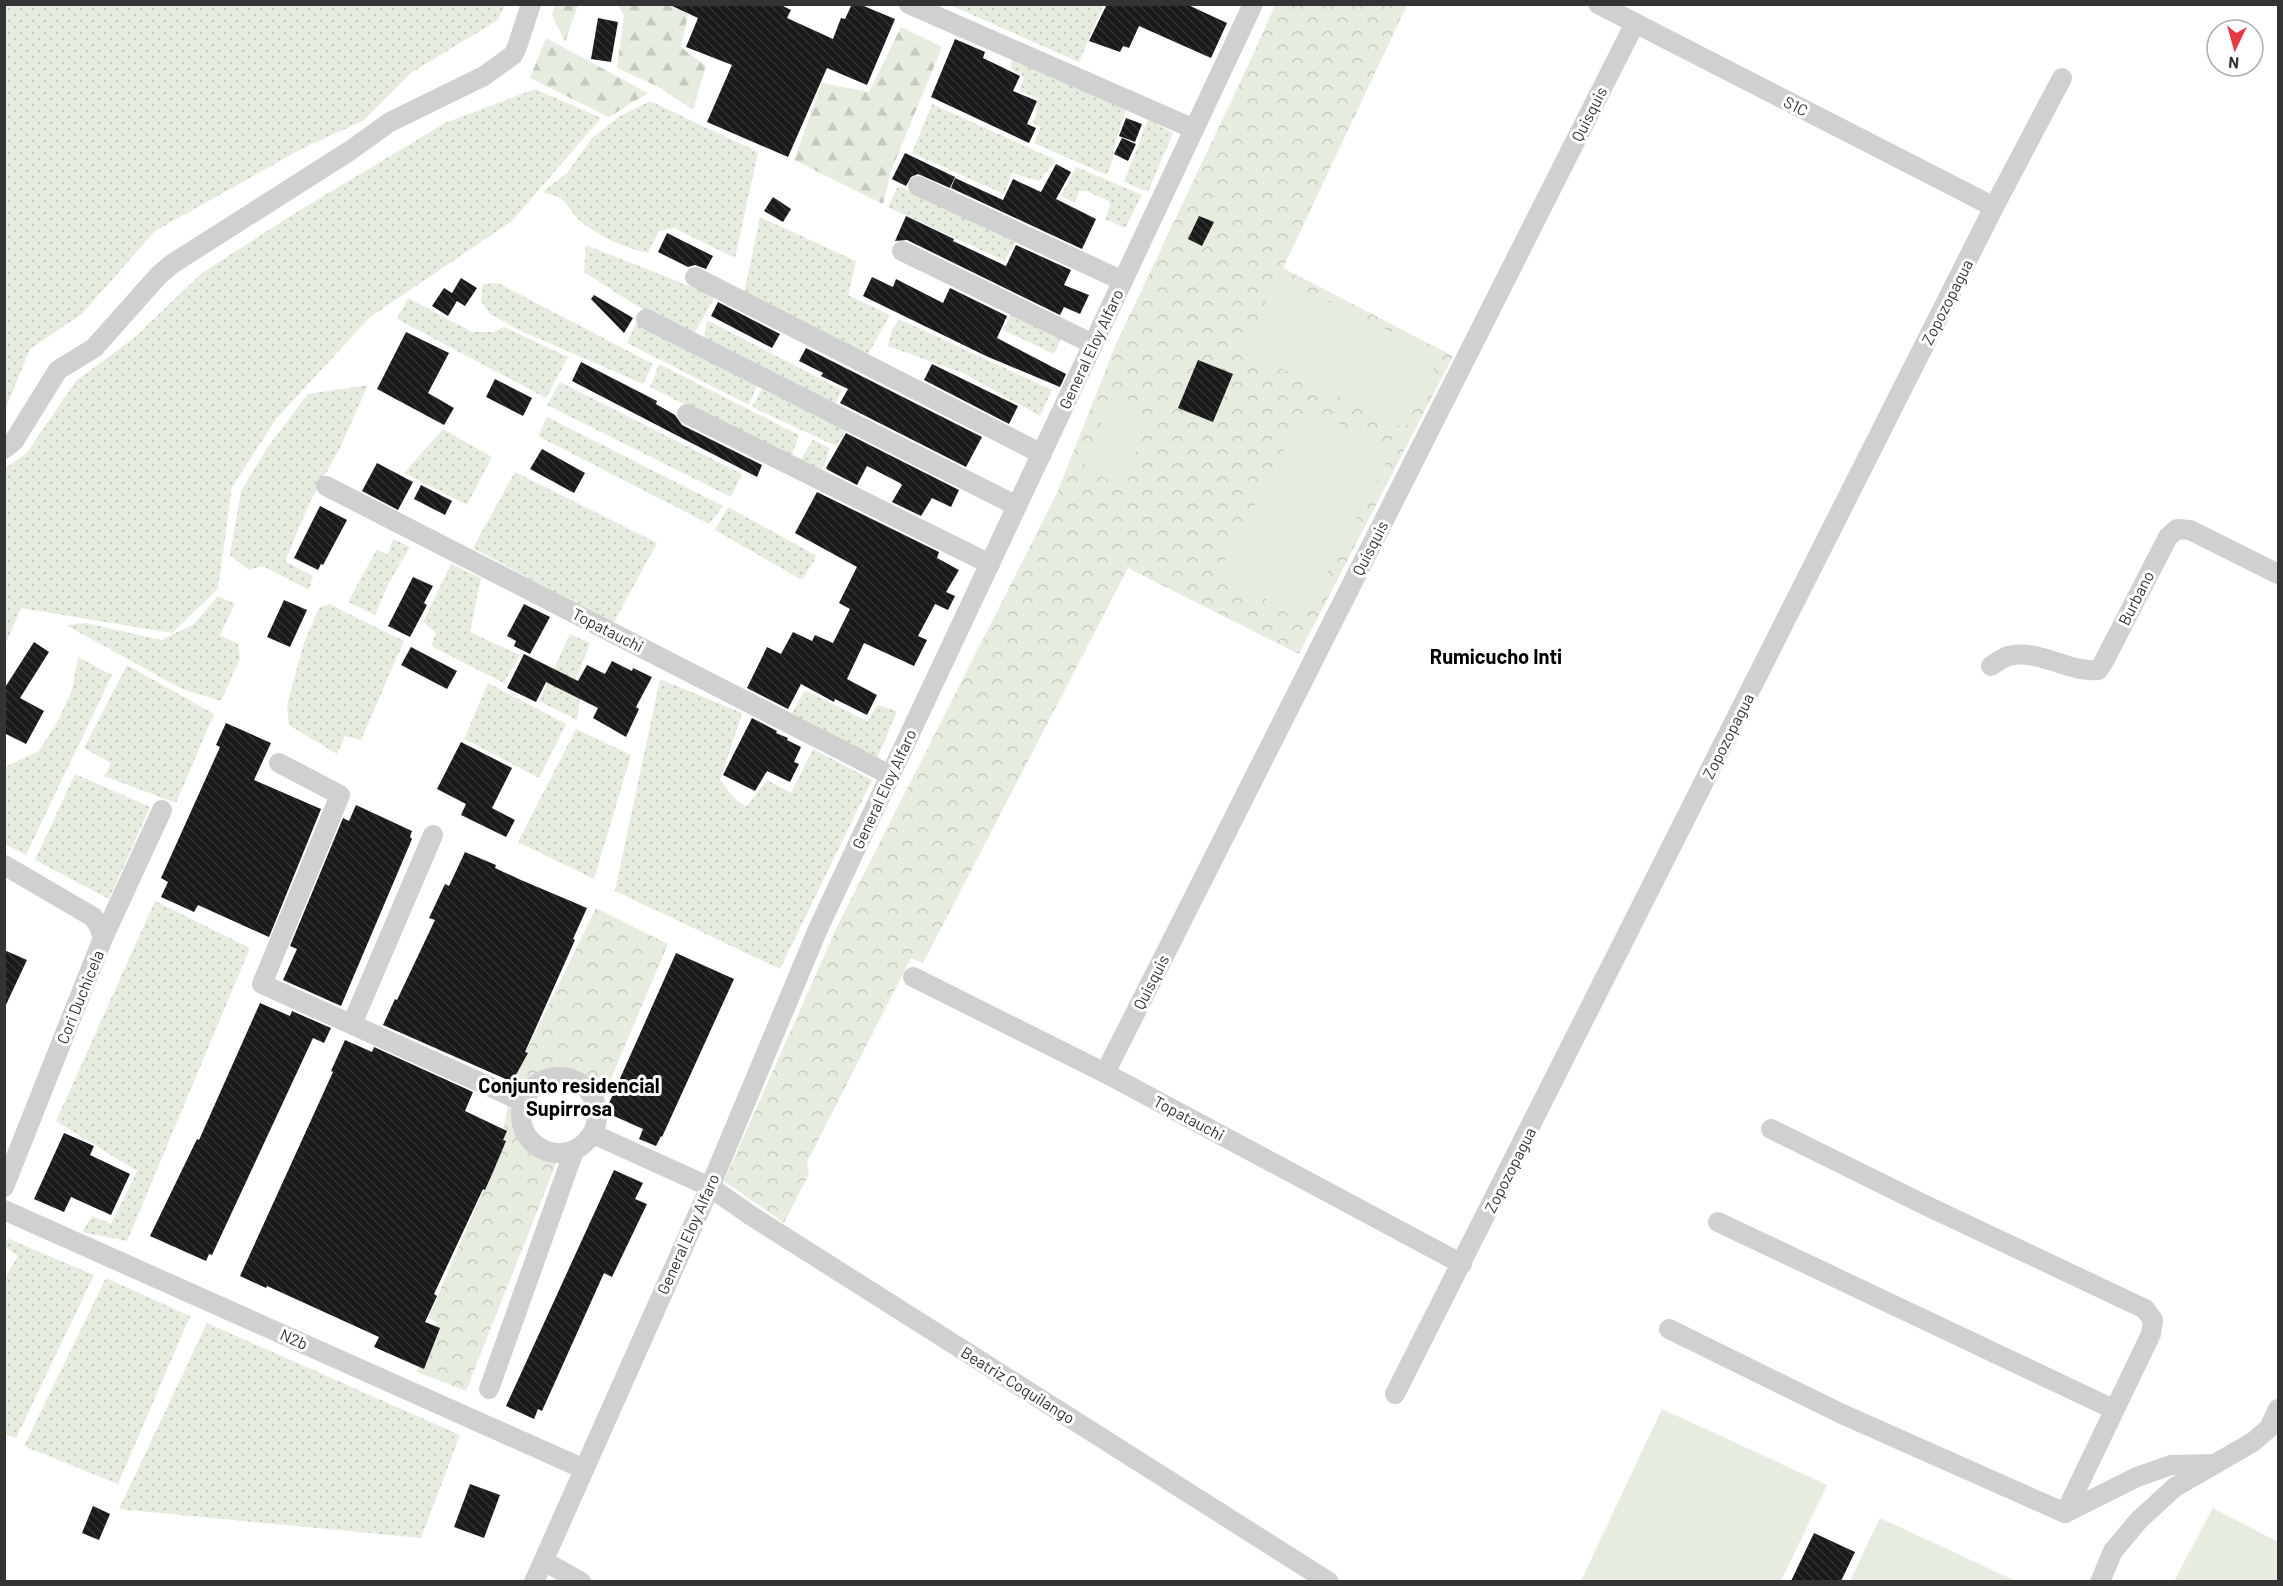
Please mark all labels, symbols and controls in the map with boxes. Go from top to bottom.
north arrow [2205,18,2265,78]
text: N [2228,54,2240,73]
street label: Quisquis [1567,83,1610,144]
street label: S1C [1781,91,1812,120]
street label: Zopozopagua [1917,256,1976,348]
street label: General Eloy Alfaro [1054,286,1127,412]
street label: Quisquis [1348,517,1391,578]
street label: Burbano [2114,567,2157,628]
street label: Topatauchi [569,604,647,656]
district label: Rumicucho Inti [1430,644,1562,668]
street label: Zopozopagua [1698,690,1757,782]
street label: General Eloy Alfaro [847,726,920,852]
street label: Cori Duchicela [52,947,107,1046]
street label: Quisquis [1129,951,1172,1012]
district label: Conjunto residencial Supirrosa [478,1073,660,1120]
street label: Topatauchi [1151,1091,1228,1144]
street label: Zopozopagua [1480,1124,1539,1216]
street label: General Eloy Alfaro [652,1171,723,1297]
street label: N2b [277,1324,311,1353]
street label: Beatriz Coquilango [958,1342,1079,1427]

